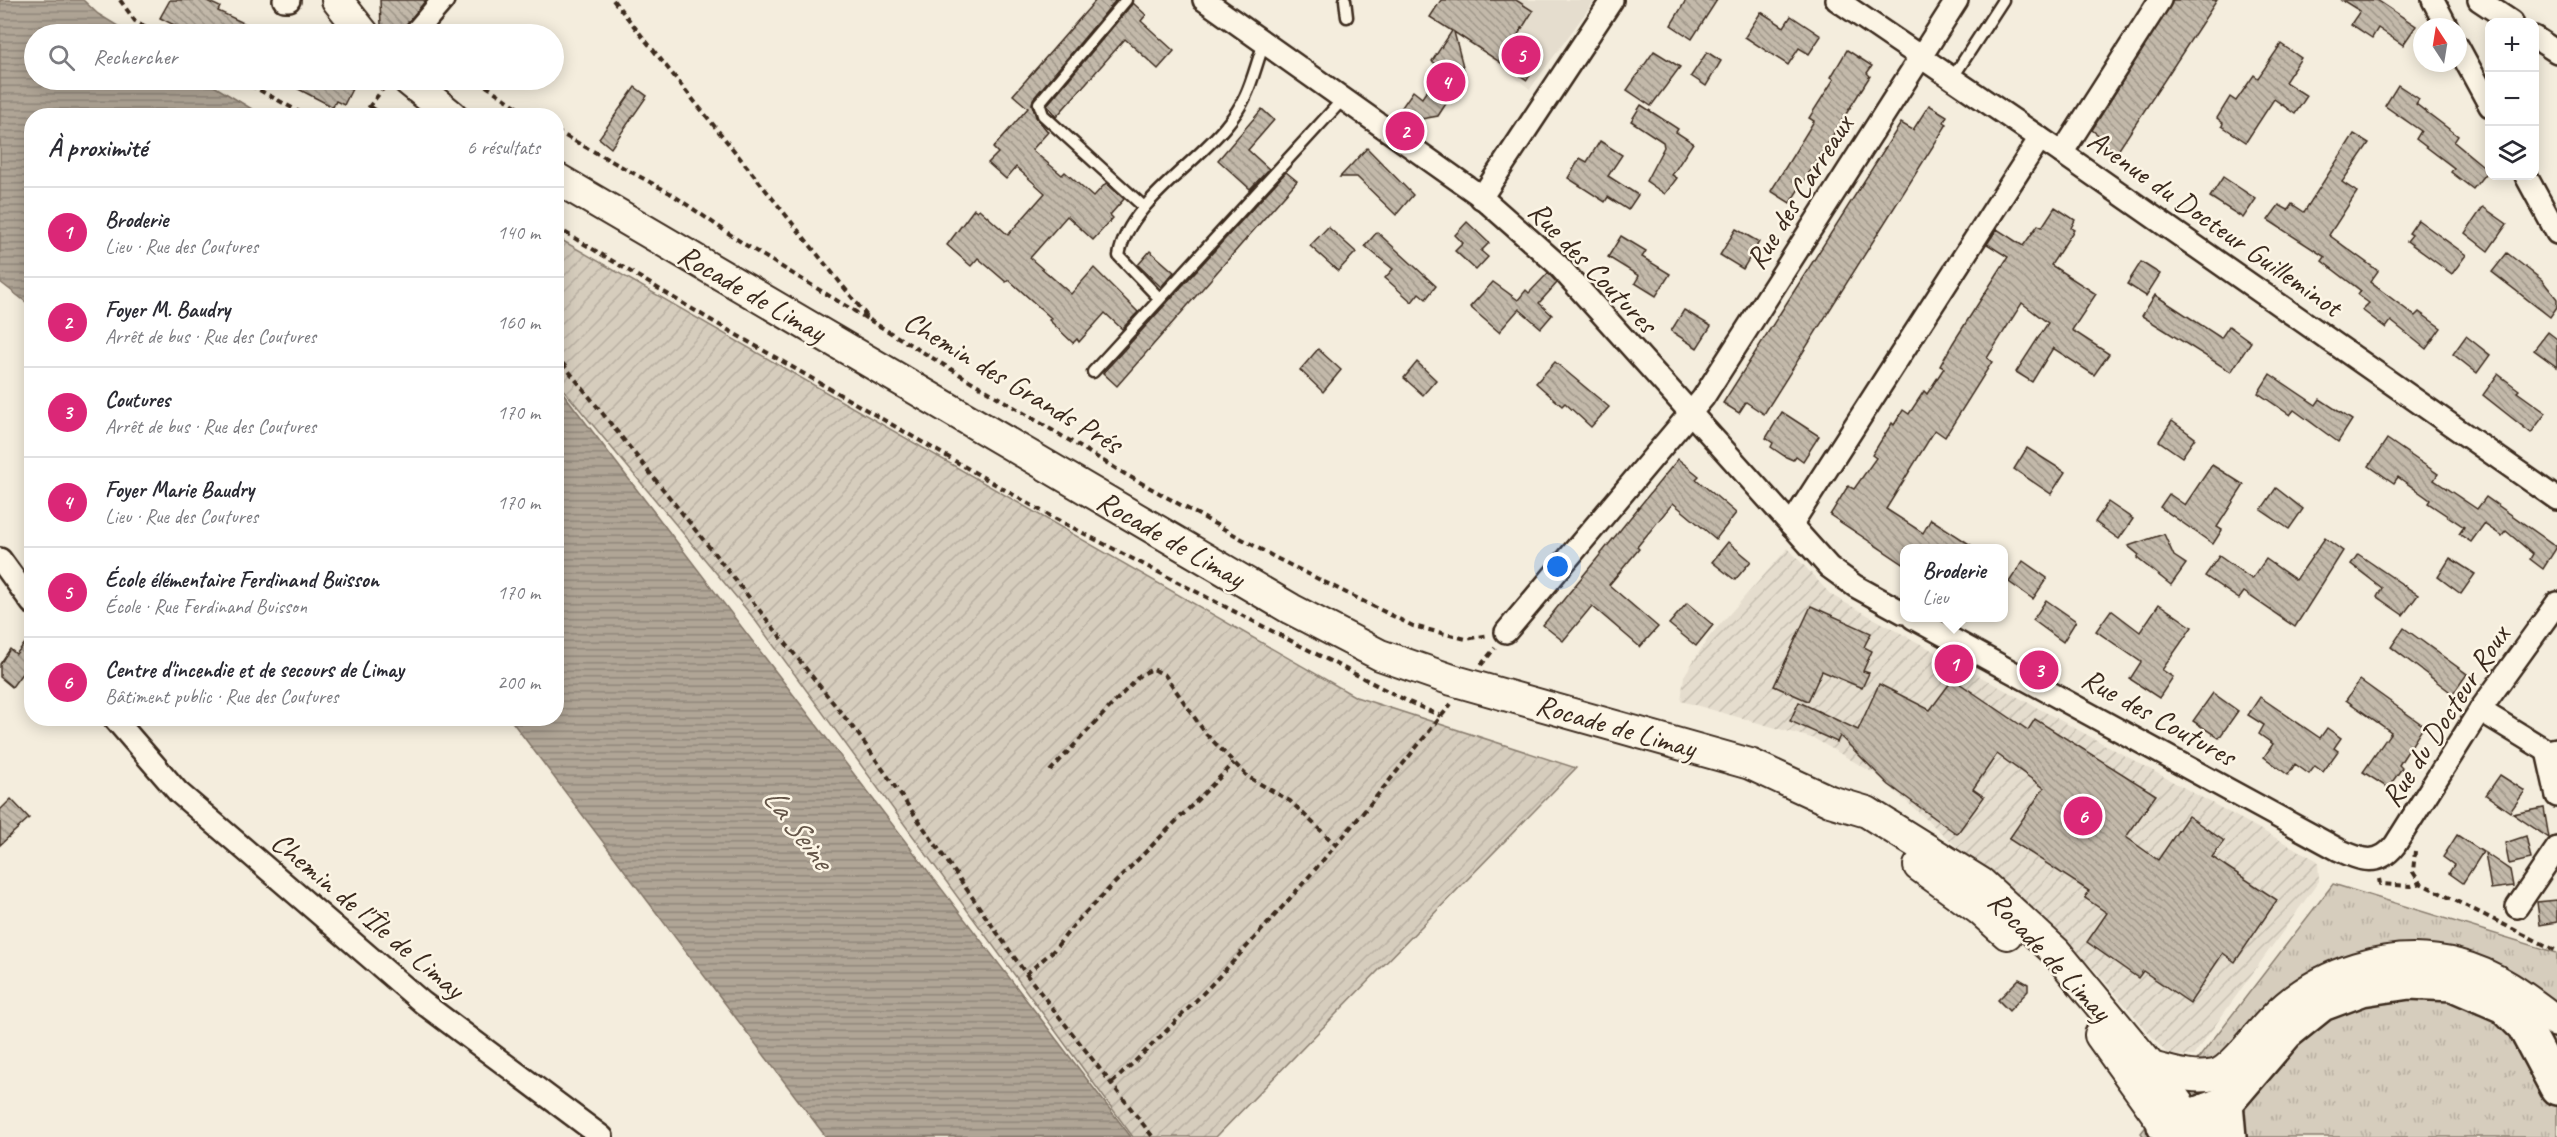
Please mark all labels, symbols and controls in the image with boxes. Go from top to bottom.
north arrow [2413,18,2467,72]
map controls [2485,18,2539,180]
button: + [2485,18,2539,72]
search box [24,24,564,90]
pin: 5 [1502,32,1540,78]
icon: search [45,41,78,74]
text: Rechercher [93,43,177,71]
pin: 4 [1426,60,1466,104]
button: − [2485,72,2539,126]
street label: Rue des Carreaux [1737,106,1863,276]
pin: 2 [1386,108,1424,154]
street label: Avenue du Docteur Guilleminot [2081,121,2352,327]
button: layers [2485,126,2539,180]
text: À proximité [48,131,147,164]
text: 6 résultats [467,135,540,160]
street label: Rue des Coutures [1520,193,1668,343]
text: Broderie [105,206,168,234]
text: 1 [63,220,72,245]
text: 140 m [497,220,540,245]
text: Lieu · Rue des Coutures [105,234,258,259]
street label: Rocade de Limay [671,235,834,351]
text: Foyer M. Baudry [105,296,230,324]
street label: Chemin des Grands Prés [897,302,1131,463]
text: 2 [63,310,72,335]
text: 160 m [497,310,540,335]
text: Arrêt de bus · Rue des Coutures [105,324,316,349]
text: Coutures [105,386,170,414]
text: 3 [63,400,72,425]
text: 170 m [497,400,540,425]
text: Arrêt de bus · Rue des Coutures [105,414,316,439]
text: Foyer Marie Baudry [105,476,254,504]
street label: Rocade de Limay [1090,481,1253,597]
text: 4 [63,490,72,515]
text: 170 m [497,490,540,515]
text: Lieu · Rue des Coutures [105,504,258,529]
popup [1900,544,2008,622]
your location [1543,552,1572,581]
text: Broderie [1922,557,1986,585]
text: École élémentaire Ferdinand Buisson [105,566,379,594]
text: 5 [63,580,72,605]
text: 170 m [497,580,540,605]
text: Lieu [1922,585,1949,610]
text: École · Rue Ferdinand Buisson [105,594,307,619]
street label: Rue du Docteur Roux [2372,616,2519,814]
pin: 1 [1934,642,1974,686]
pin: 3 [2020,648,2058,692]
text: Centre d'incendie et de secours de Limay [105,656,404,684]
street label: Rue des Coutures [2075,659,2245,776]
text: 6 [63,670,72,695]
text: 200 m [497,670,540,695]
text: Bâtiment public · Rue des Coutures [105,684,338,709]
street label: Rocade de Limay [1532,685,1702,767]
water label: La Seine [754,779,845,881]
pin: 6 [2064,794,2102,838]
street label: Chemin de l'Île de Limay [264,823,475,1009]
street label: Rocade de Limay [1980,883,2121,1030]

